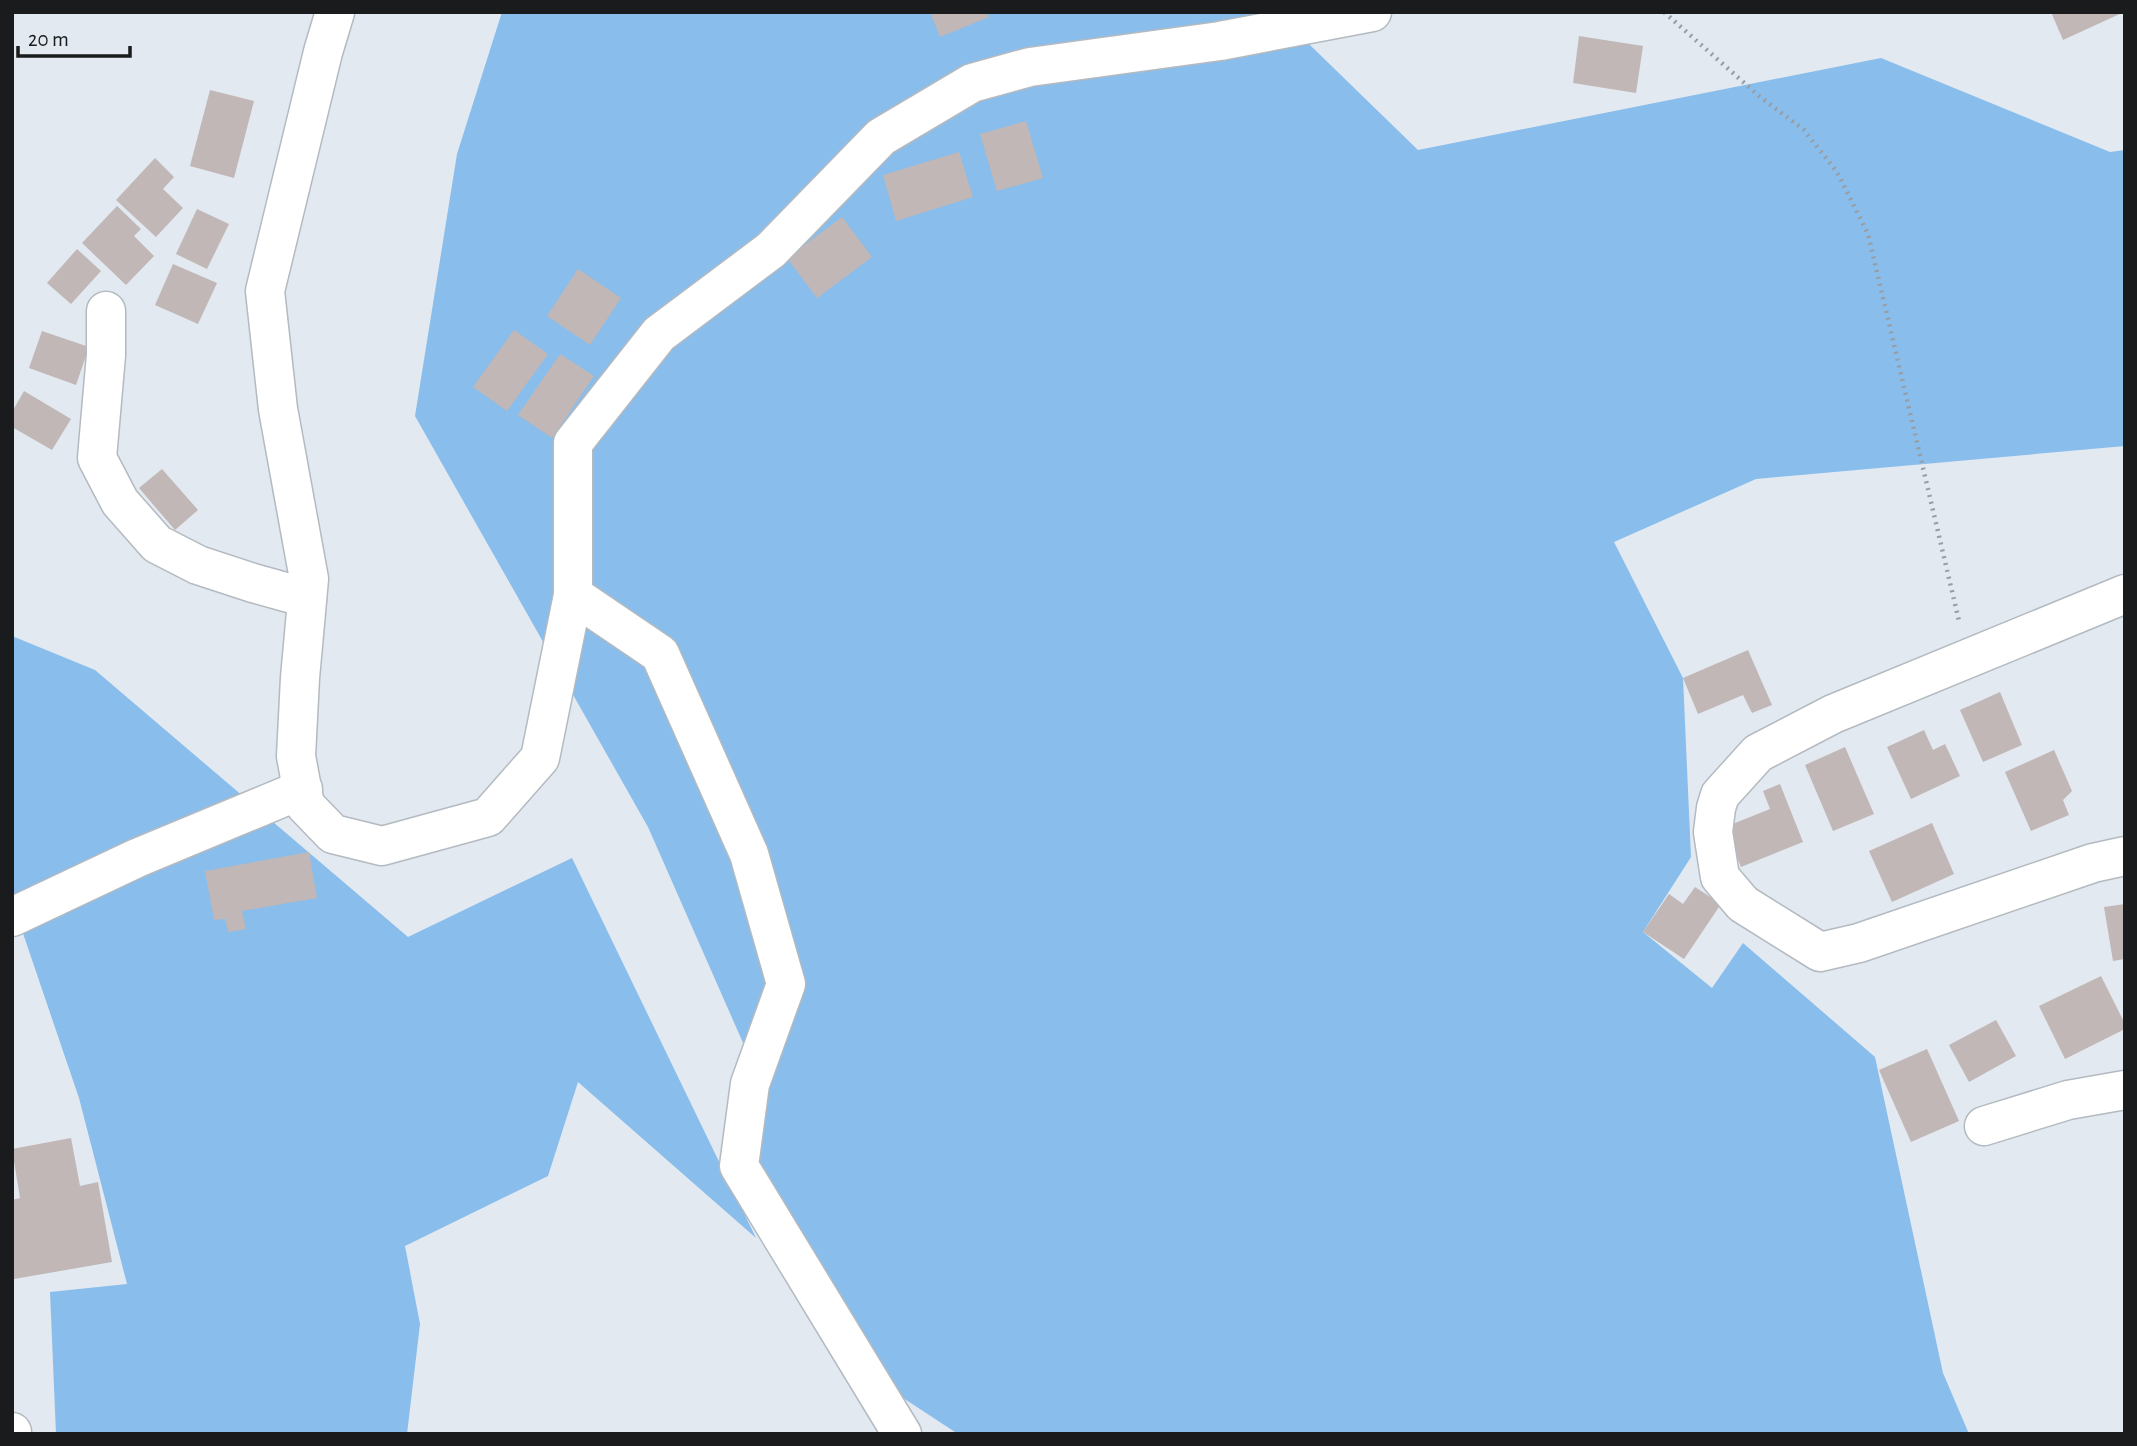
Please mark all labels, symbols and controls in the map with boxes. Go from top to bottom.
scale bar [18,14,130,58]
text: 20 m [28,29,69,50]

